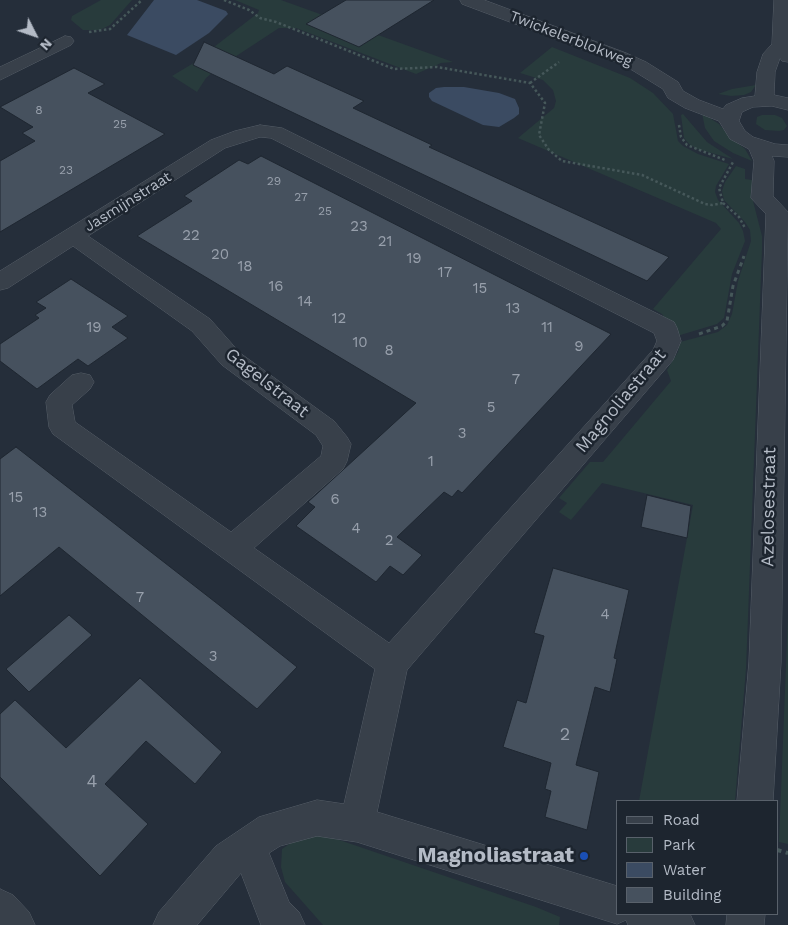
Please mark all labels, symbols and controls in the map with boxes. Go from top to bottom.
street label: Twickelerblokweg [507,7,635,71]
north arrow [10,10,60,60]
text: N [37,36,56,54]
house number: 8 [35,103,43,117]
house number: 25 [113,117,127,131]
house number: 23 [59,163,73,177]
street label: Jasmijnstraat [81,168,175,236]
house number: 29 [267,174,281,188]
house number: 27 [294,190,308,204]
house number: 25 [318,204,332,218]
house number: 23 [350,218,368,236]
house number: 22 [182,227,200,245]
house number: 21 [378,233,392,251]
house number: 20 [211,246,229,264]
house number: 19 [406,250,422,268]
house number: 18 [237,258,253,276]
house number: 17 [438,264,452,282]
house number: 16 [269,278,283,296]
house number: 15 [473,280,487,298]
house number: 14 [297,293,313,311]
house number: 13 [506,300,520,318]
house number: 12 [332,310,346,328]
house number: 19 [86,319,102,337]
house number: 11 [541,319,553,337]
house number: 10 [352,334,368,352]
house number: 9 [574,338,584,356]
house number: 8 [384,342,394,360]
street label: Gagelstraat [221,344,313,422]
street label: Magnoliastraat [571,345,671,457]
house number: 7 [512,371,520,389]
house number: 5 [487,399,495,417]
house number: 3 [458,425,466,443]
street label: Azelosestraat [757,447,781,567]
house number: 1 [428,453,434,471]
house number: 15 [9,489,23,507]
house number: 6 [330,491,340,509]
house number: 13 [33,504,47,522]
house number: 4 [351,520,361,538]
house number: 2 [385,532,393,550]
house number: 7 [136,589,144,607]
house number: 4 [600,606,610,624]
house number: 3 [209,648,217,666]
house number: 2 [560,724,570,746]
house number: 4 [87,771,97,793]
legend [616,800,778,915]
text: Road [663,811,700,829]
text: Park [663,836,695,854]
place label: Magnoliastraat [417,843,574,869]
marker: Magnoliastraat [578,850,590,862]
text: Water [663,861,706,879]
text: Building [663,886,721,904]

